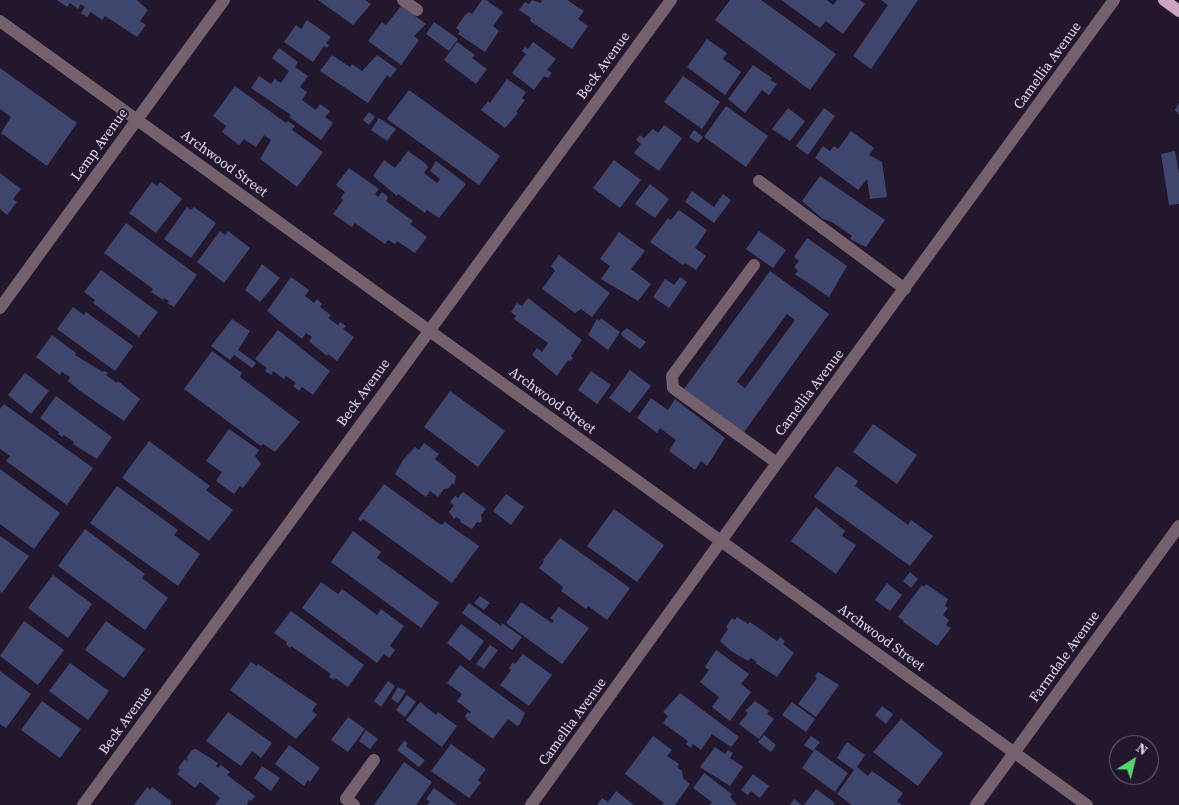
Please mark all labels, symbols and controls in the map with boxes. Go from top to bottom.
street label: Camellia Avenue [1011,19,1085,113]
street label: Beck Avenue [574,29,634,103]
street label: Lemp Avenue [68,106,132,184]
street label: Archwood Street [177,127,271,201]
street label: Camellia Avenue [772,346,848,440]
street label: Beck Avenue [334,356,394,430]
street label: Archwood Street [505,364,599,438]
street label: Archwood Street [834,601,928,675]
street label: Farmdale Avenue [1026,608,1104,706]
street label: Camellia Avenue [536,675,610,769]
street label: Beck Avenue [96,684,156,758]
north arrow [1109,735,1159,785]
text: N [1132,738,1152,760]

